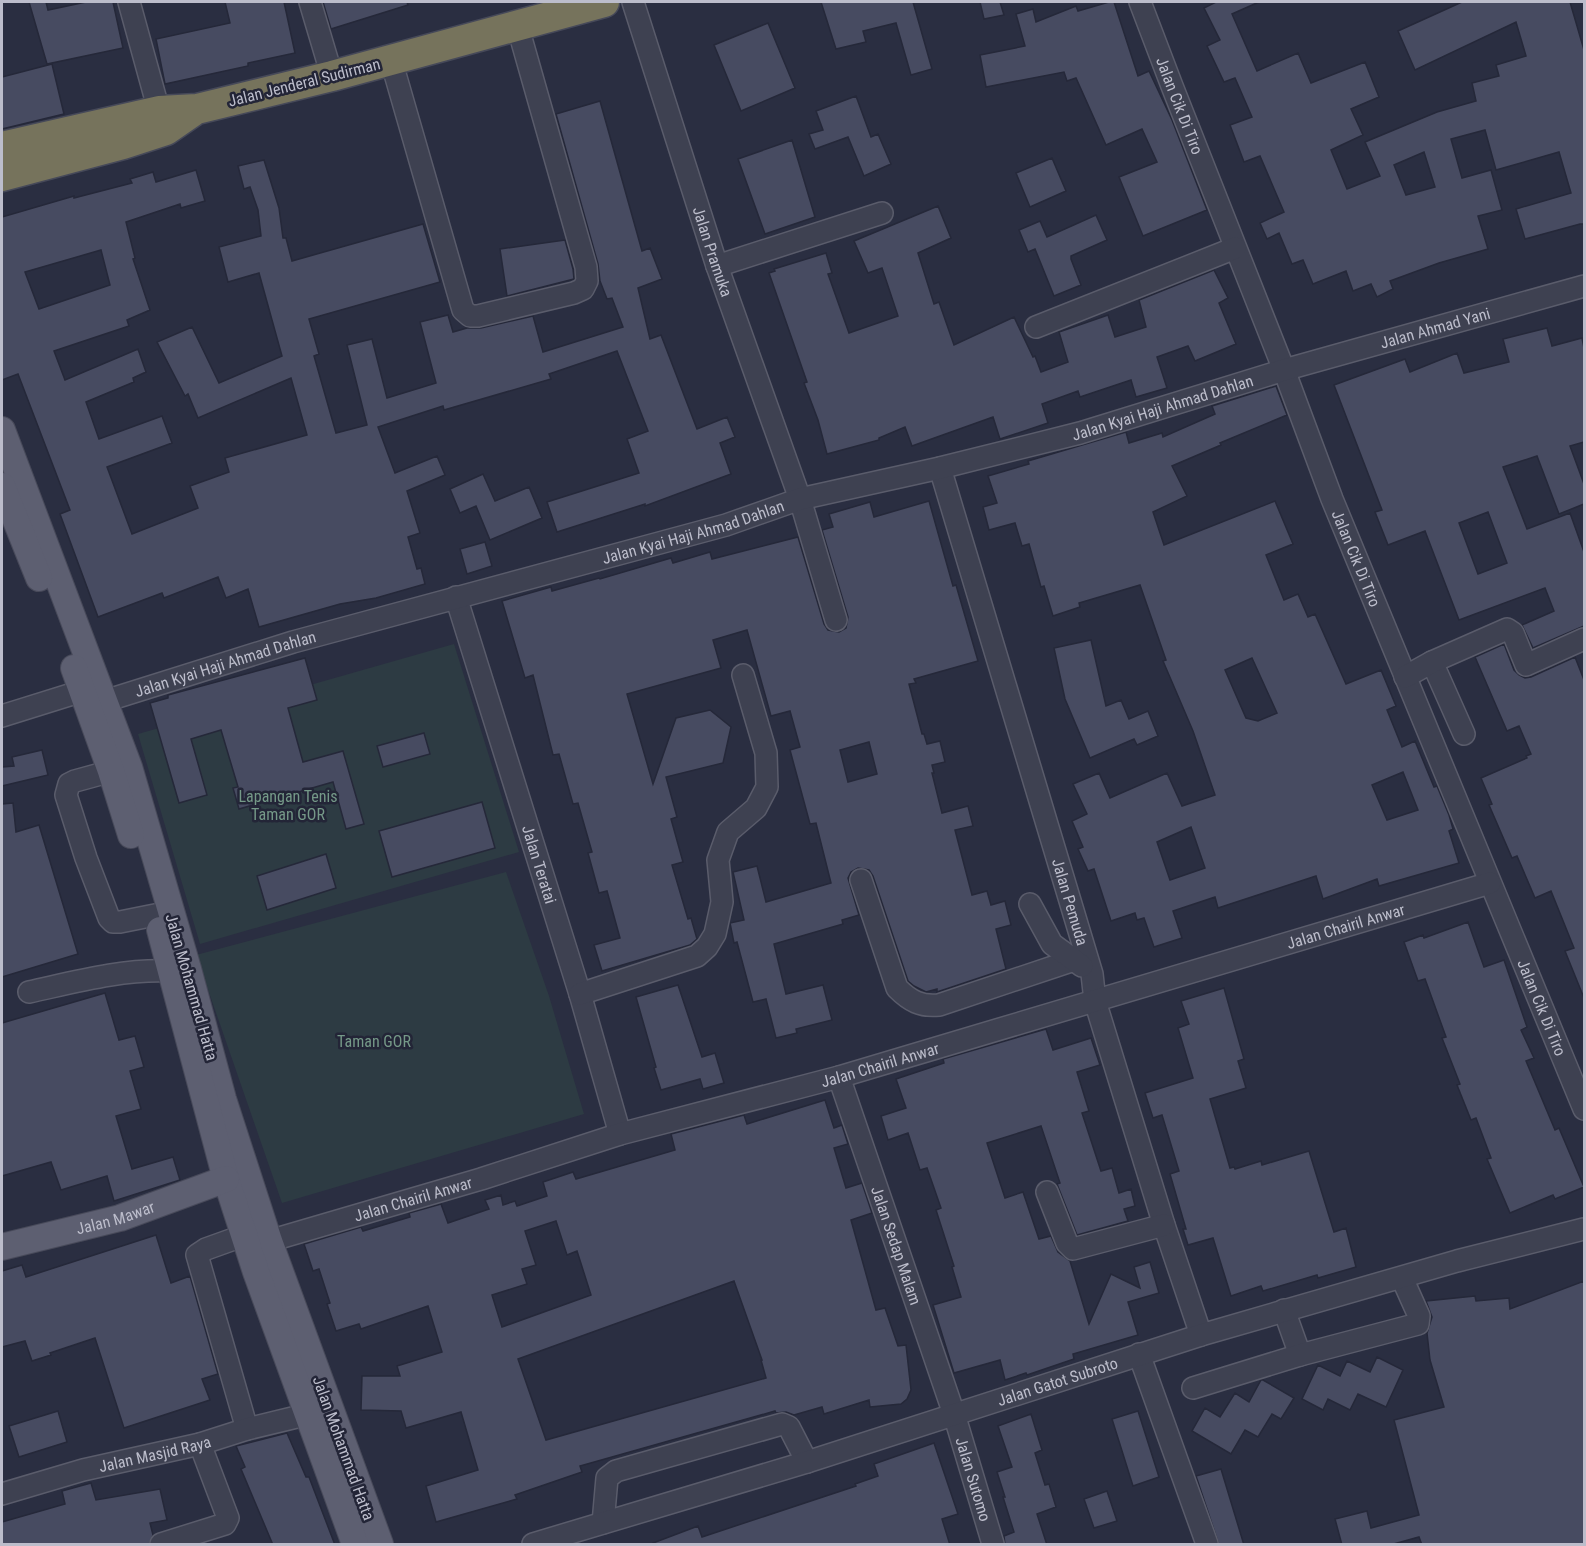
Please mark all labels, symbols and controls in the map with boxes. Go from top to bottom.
street label: Jalan Jenderal Sudirman [226,54,382,111]
street label: Jalan Cik Di Tiro [1152,55,1207,157]
street label: Jalan Pramuka [689,204,736,299]
street label: Jalan Ahmad Yani [1378,304,1492,353]
street label: Jalan Kyai Haji Ahmad Dahlan [1070,371,1256,445]
street label: Jalan Kyai Haji Ahmad Dahlan [600,496,787,568]
street label: Jalan Cik Di Tiro [1328,507,1384,610]
street label: Jalan Kyai Haji Ahmad Dahlan [133,627,318,701]
park label: Lapangan Tenis Taman GOR [238,787,338,824]
street label: Jalan Teratai [518,823,560,906]
street label: Jalan Pemuda [1048,856,1092,948]
street label: Jalan Chairil Anwar [1285,900,1407,953]
street label: Jalan Mohammad Hatta [161,912,222,1063]
street label: Jalan Cik Di Tiro [1513,957,1570,1059]
park label: Taman GOR [337,1032,411,1051]
street label: Jalan Chairil Anwar [819,1039,941,1091]
street label: Jalan Chairil Anwar [352,1173,475,1226]
street label: Jalan Sedap Malam [867,1184,925,1308]
street label: Jalan Mawar [74,1197,157,1238]
street label: Jalan Gatot Subroto [995,1353,1120,1410]
street label: Jalan Mohammad Hatta [309,1374,378,1523]
street label: Jalan Masjid Raya [97,1432,213,1476]
street label: Jalan Sutomo [951,1435,995,1524]

